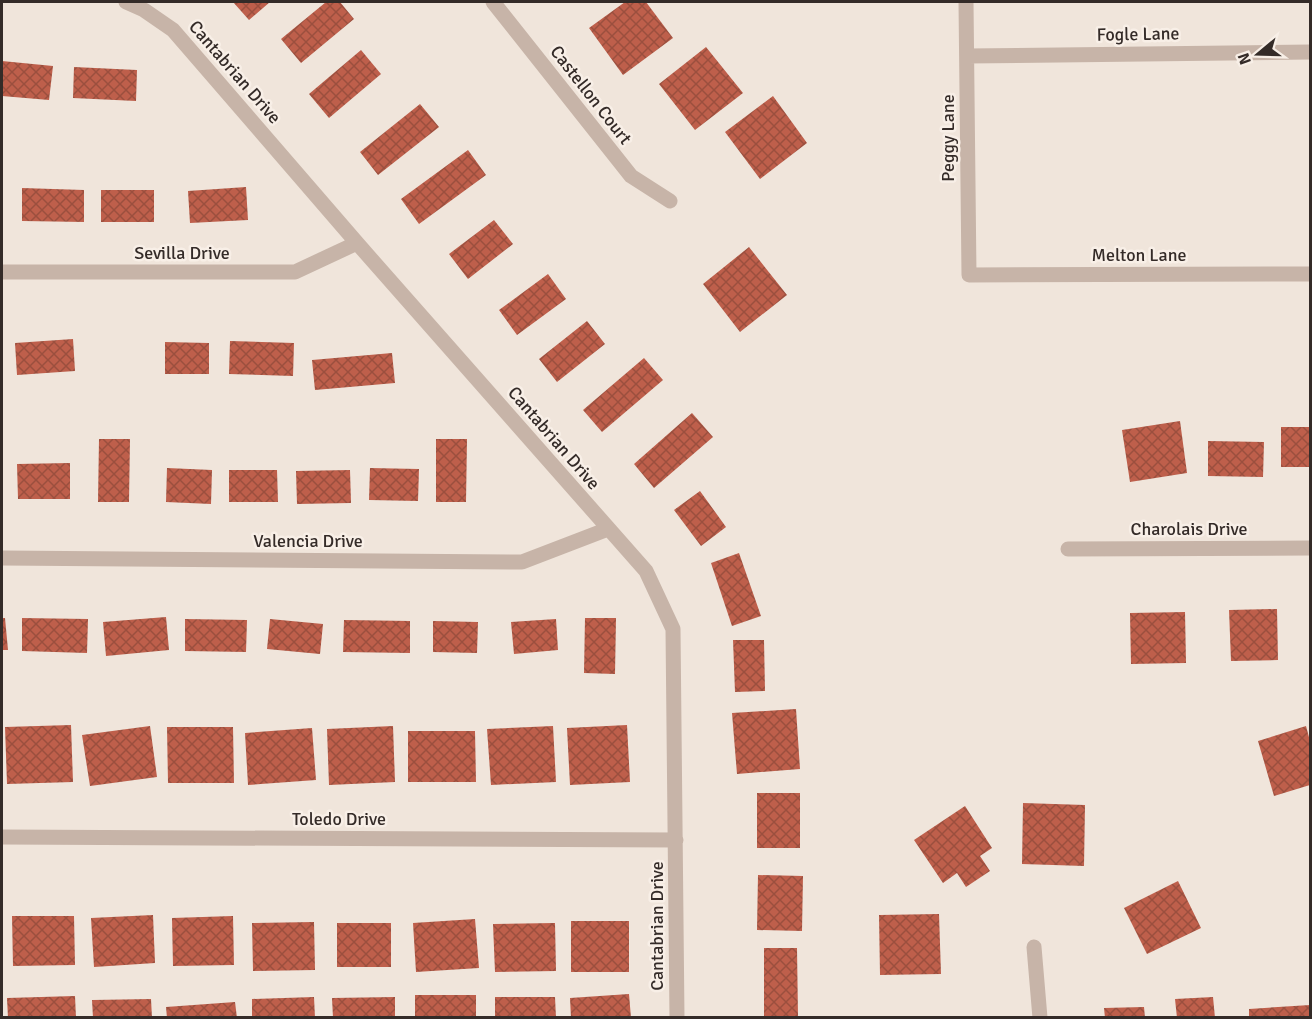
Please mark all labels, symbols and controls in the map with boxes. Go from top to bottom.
street label: Cantabrian Drive [184,16,286,128]
street label: Fogle Lane [1096,22,1180,46]
north arrow [1228,24,1288,84]
street label: Castellon Court [546,41,636,149]
text: N [1233,50,1256,67]
street label: Peggy Lane [937,94,959,182]
street label: Sevilla Drive [134,242,230,264]
street label: Melton Lane [1092,244,1186,266]
street label: Cantabrian Drive [503,382,605,494]
street label: Charolais Drive [1131,518,1247,540]
street label: Valencia Drive [253,530,363,552]
street label: Toledo Drive [292,808,386,830]
street label: Cantabrian Drive [646,861,668,991]

